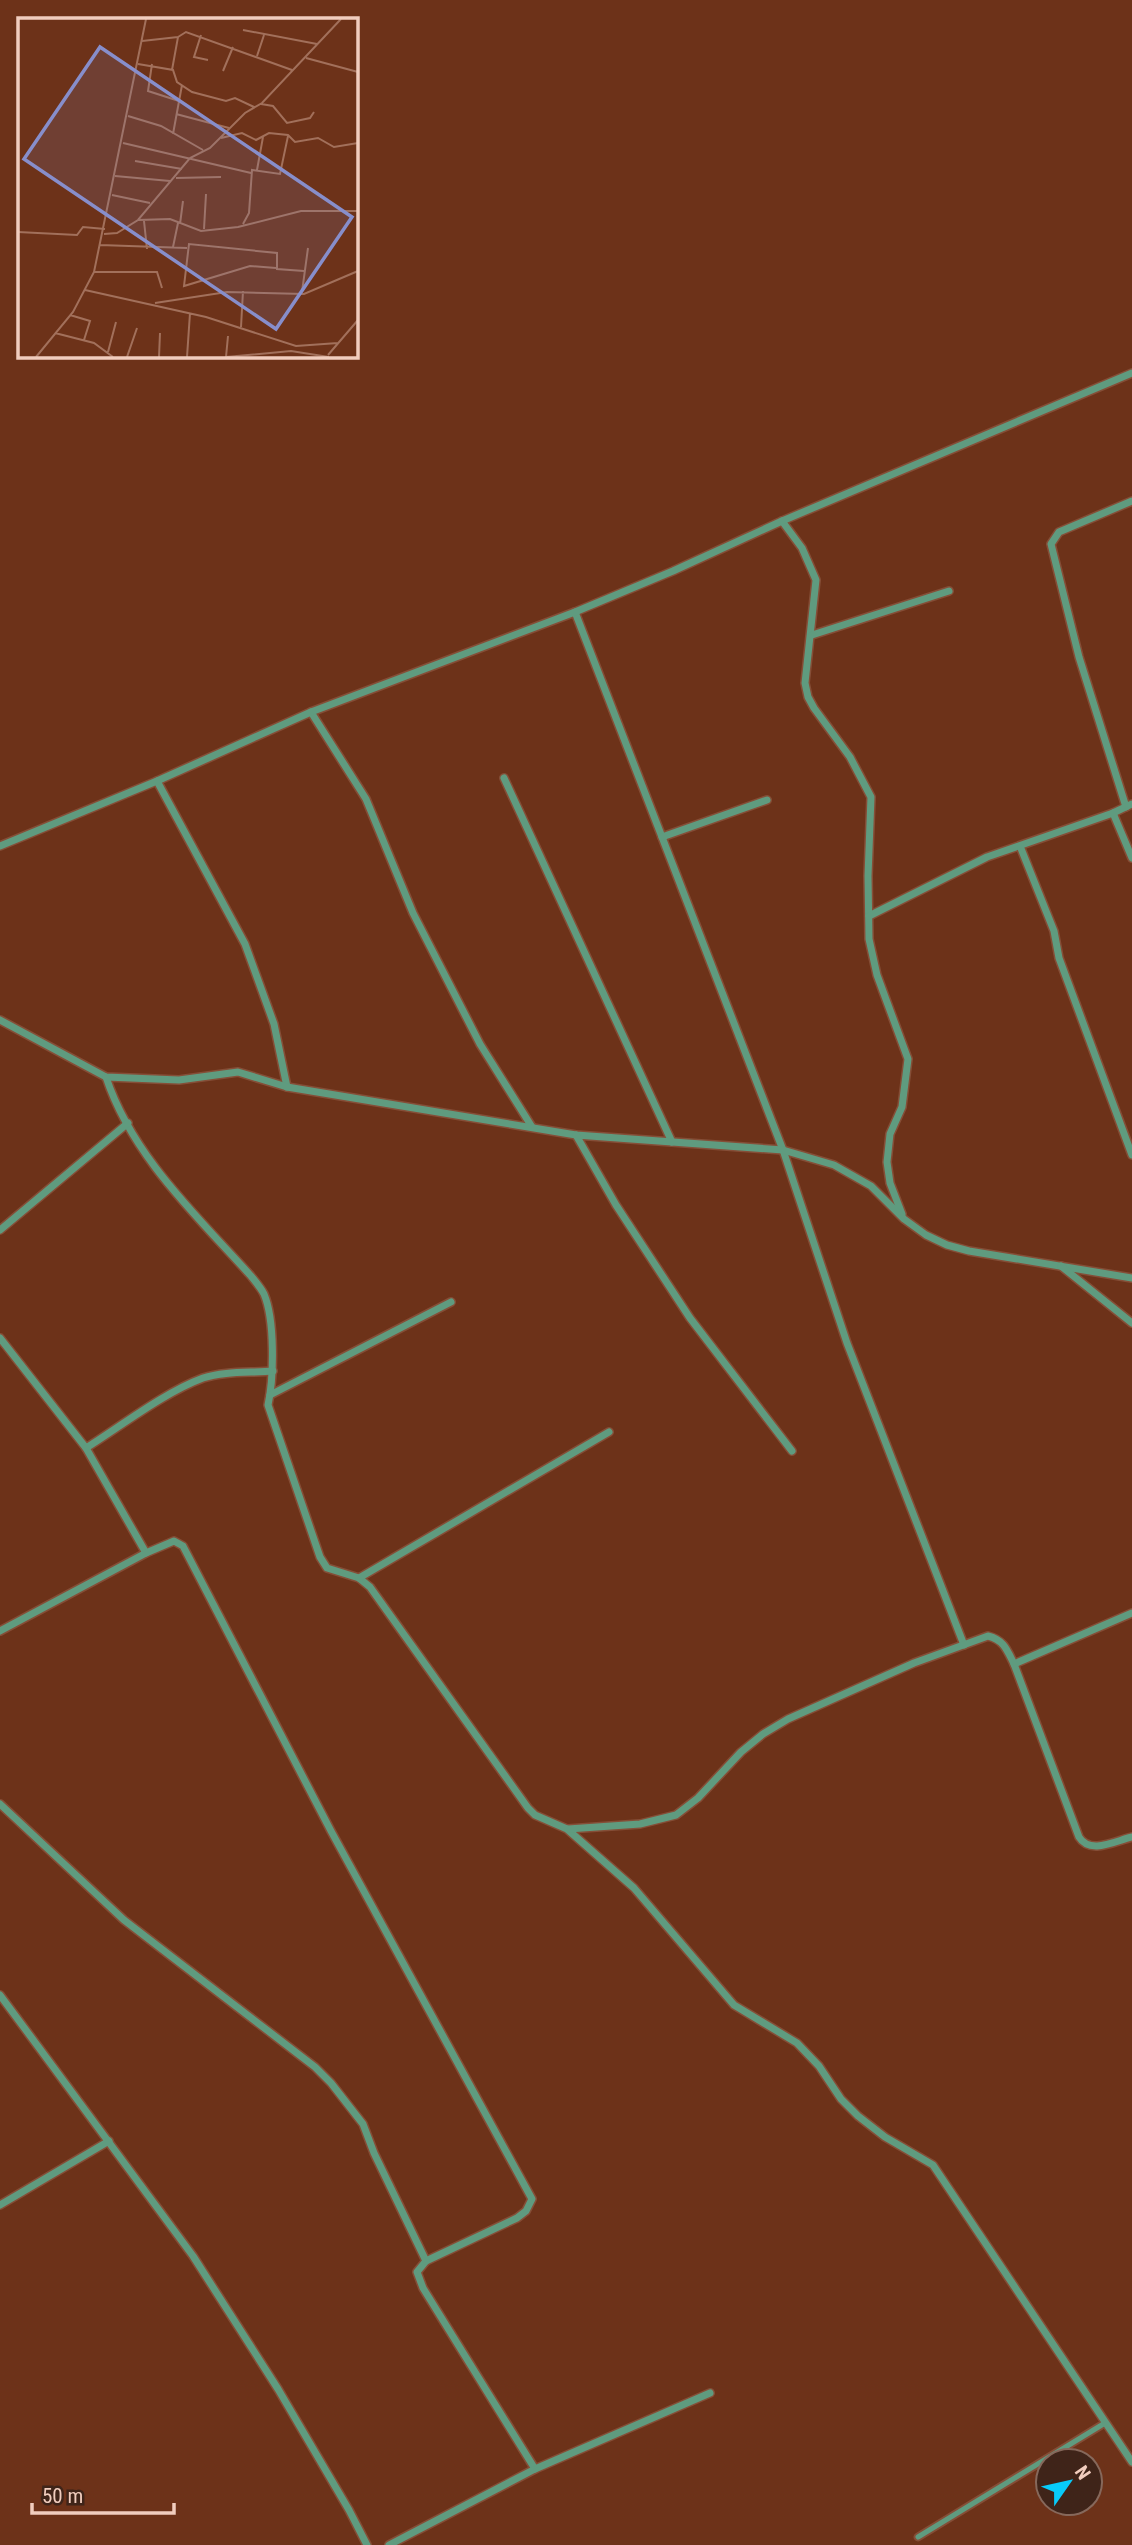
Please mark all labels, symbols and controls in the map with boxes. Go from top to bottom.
inset map [18,18,357,357]
north arrow [1034,2447,1104,2517]
text: N [1070,2462,1095,2484]
scale bar [32,2472,173,2516]
text: 50 m [42,2484,83,2508]

